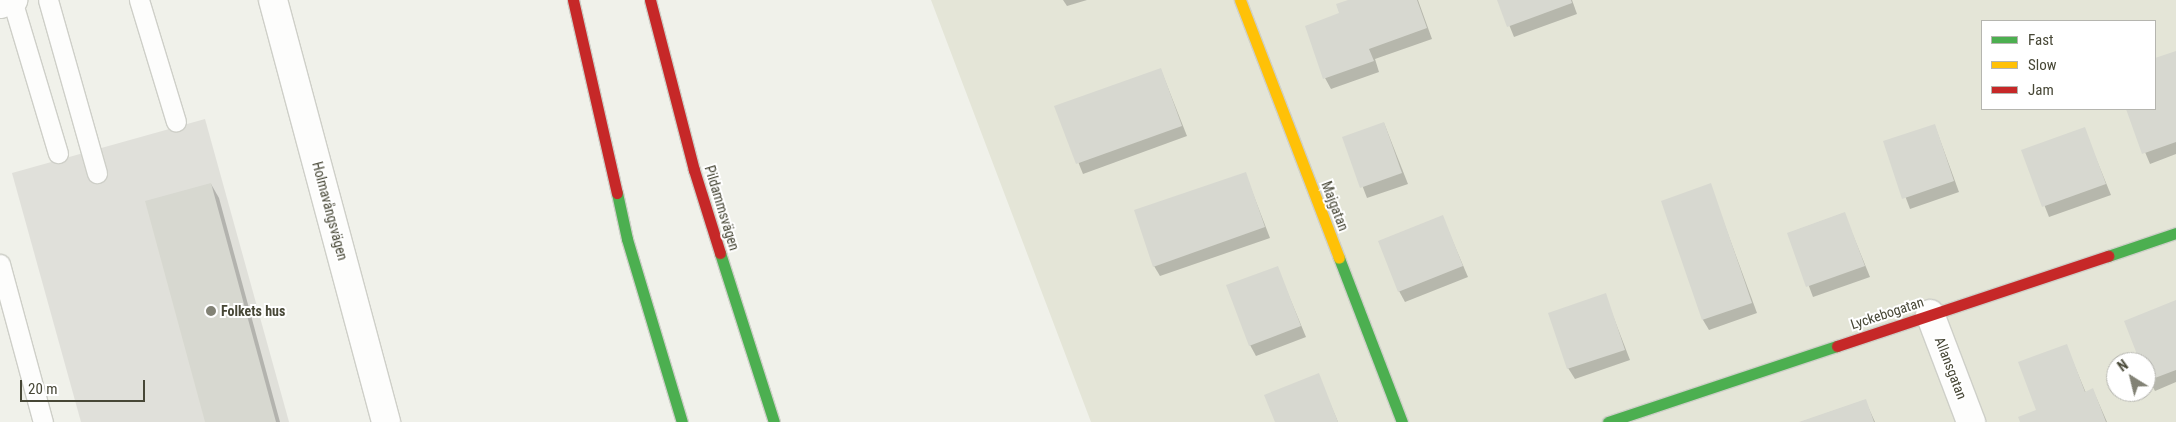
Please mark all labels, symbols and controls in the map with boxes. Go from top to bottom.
legend [1981,20,2156,110]
text: Fast [2028,31,2053,49]
text: Slow [2028,56,2057,74]
text: Jam [2028,81,2054,99]
street label: Holmavångsvägen [309,160,351,262]
street label: Pildammsvägen [701,163,743,253]
street label: Majgatan [1318,179,1352,233]
street label: Lyckebogatan [1848,293,1926,333]
place label: Folkets hus [221,303,285,319]
marker: Folkets hus [205,305,217,317]
street label: Allansgatan [1931,334,1971,402]
north arrow [2106,352,2156,402]
text: N [2115,357,2131,375]
scale bar [22,370,148,402]
text: 20 m [28,380,58,398]

